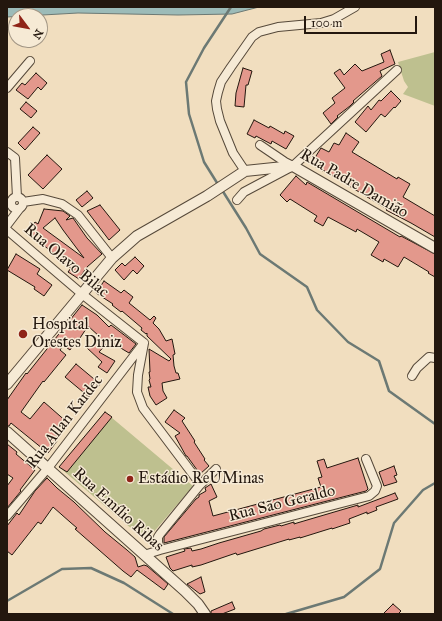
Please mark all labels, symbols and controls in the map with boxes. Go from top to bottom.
north arrow [8,8,48,48]
scale bar [306,8,419,34]
text: 100 m [311,16,342,30]
text: N [30,27,46,42]
street label: Rua Padre Damião [297,145,411,223]
street label: Rua Olavo Bilac [20,220,112,302]
place label: Hospital Orestes Diniz [32,315,122,353]
marker: Hospital Orestes Diniz [17,328,29,340]
street label: Rua Allan Kardec [22,371,108,473]
street label: Rua Emílio Ribas [69,464,167,556]
place label: Estádio ReUMinas [138,469,264,489]
marker: Estádio ReUMinas [125,474,135,484]
street label: Rua São Geraldo [227,481,337,527]

